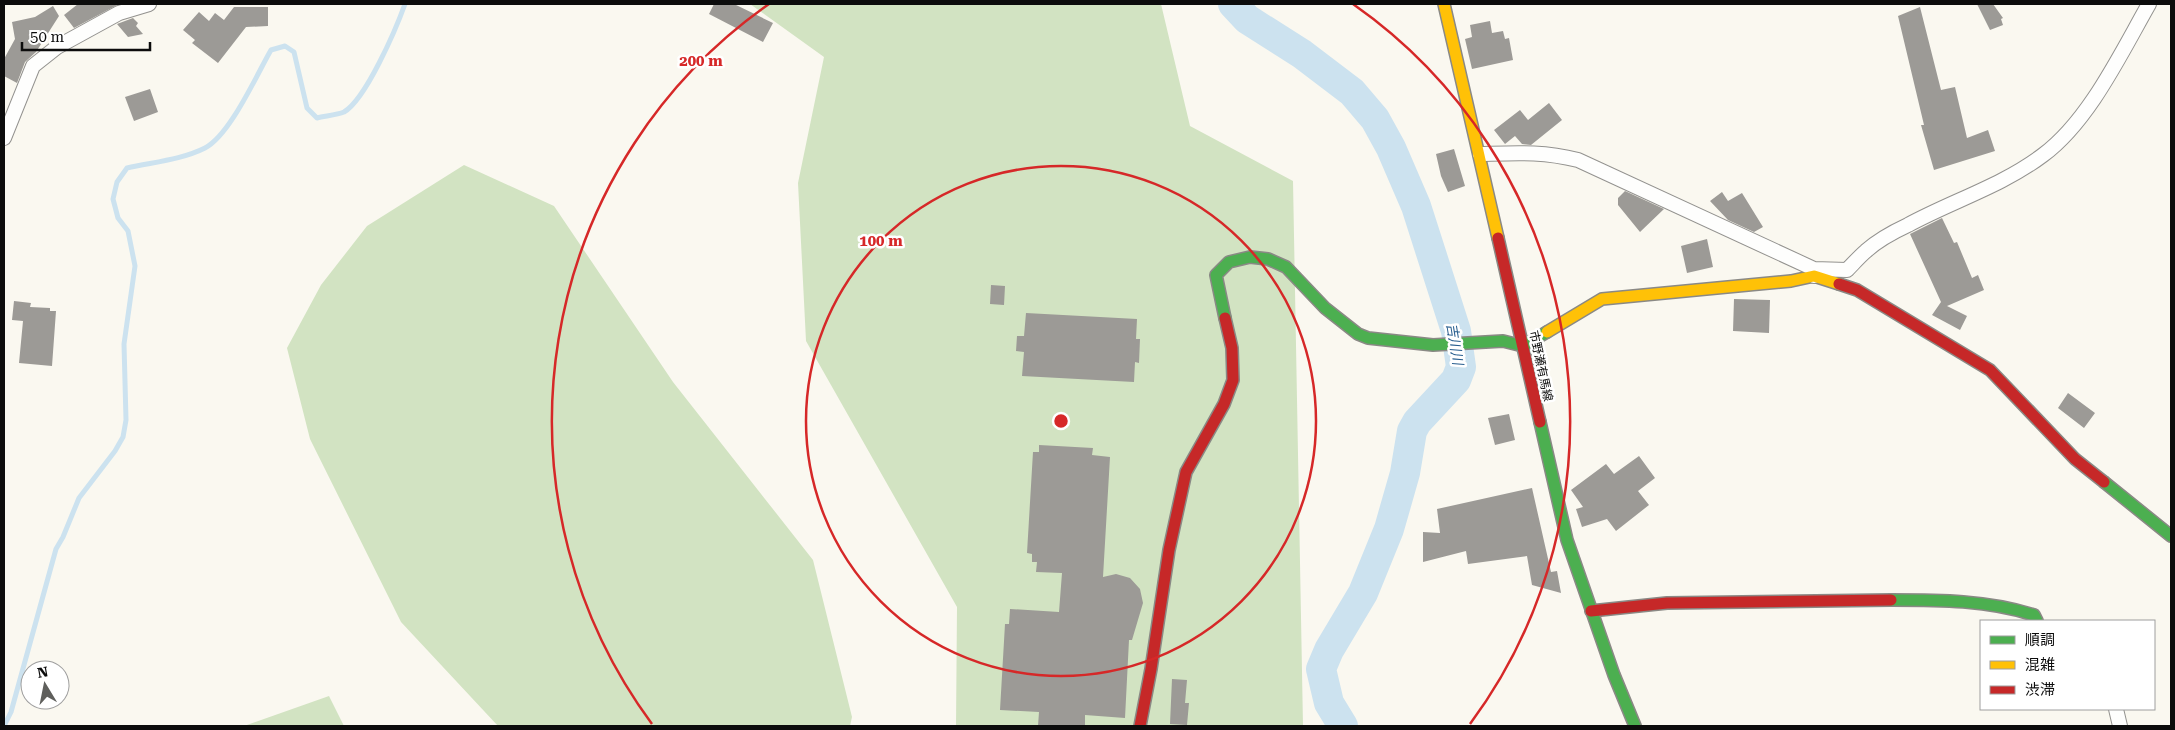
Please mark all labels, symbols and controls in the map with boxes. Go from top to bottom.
scale bar [22,20,150,52]
text: 50 m [30,28,65,46]
text: 200 m [679,52,723,70]
text: 100 m [859,232,903,250]
water label: 吉川川 [1444,322,1466,368]
street label: 市野瀬有馬線 [1527,329,1555,403]
centre of rings [1052,412,1070,430]
legend [1980,620,2155,710]
text: 順調 [2025,631,2055,649]
text: 混雑 [2025,656,2055,674]
north arrow [20,660,70,710]
text: N [36,663,50,681]
text: 渋滞 [2025,681,2055,699]

